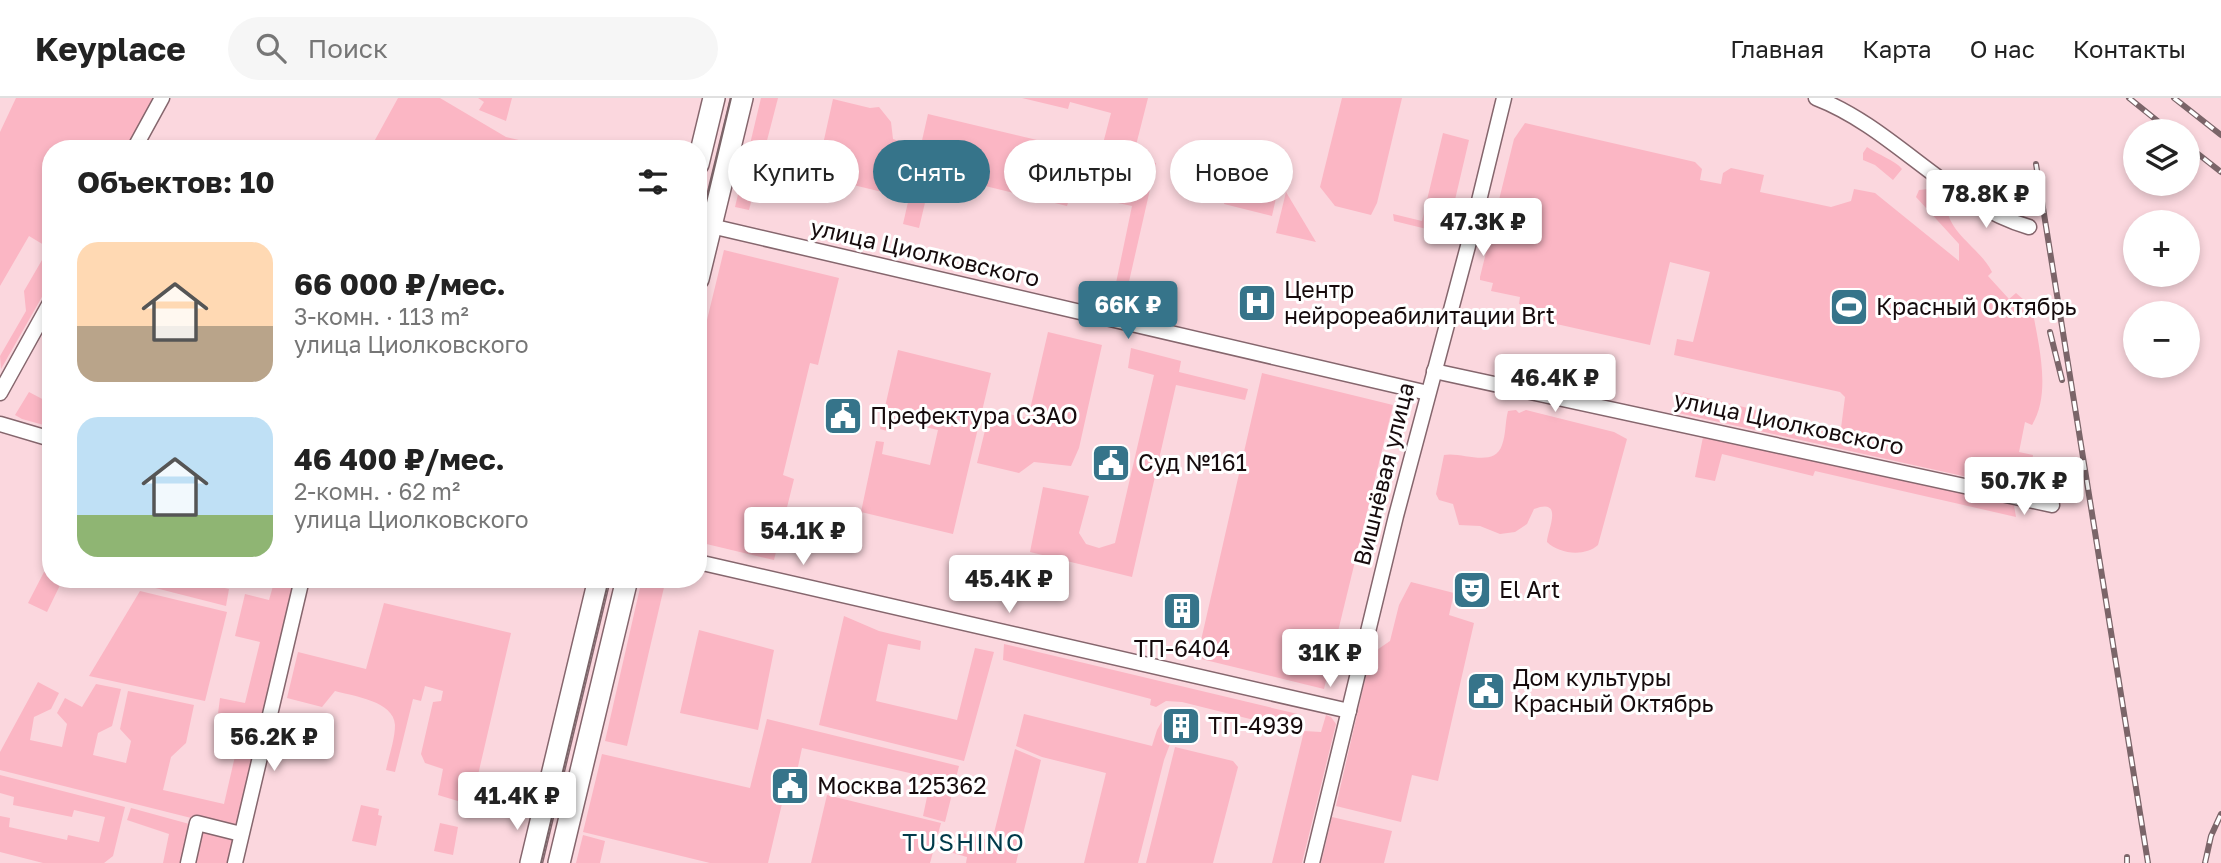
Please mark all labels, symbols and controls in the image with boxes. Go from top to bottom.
search box [228,17,718,80]
text: Keyplace [35,29,186,68]
icon: search [252,29,290,67]
text: Поиск [308,33,388,64]
text: Главная [1730,34,1824,63]
text: Карта [1862,34,1932,63]
text: О нас [1970,34,2035,63]
text: Контакты [2073,34,2186,63]
map controls [2123,119,2200,378]
button: layers [2123,119,2200,196]
chip: Купить [728,140,859,203]
chip: Снять [873,140,990,203]
chip: Фильтры [1004,140,1156,203]
chip: Новое [1170,140,1293,203]
icon: filters [634,163,672,201]
text: Объектов: 10 [77,164,275,200]
pin: 78.8K ₽ [1921,170,2051,230]
text: 78.8K ₽ [1942,179,2030,207]
pin: 47.3K ₽ [1418,198,1548,258]
text: 47.3K ₽ [1440,207,1526,235]
button: + [2123,210,2200,287]
street label: улица Циолковского [808,212,1043,292]
text: 66 000 ₽/мес. [294,266,506,302]
icon: home [133,270,217,354]
place label: Центр нейрореабилитации Brt [1284,275,1555,329]
pin: 66K ₽ [1079,282,1177,341]
hospital icon: Центр нейрореабилитации Brt [1236,282,1278,324]
sports icon: Красный Октябрь [1828,286,1870,328]
text: 66K ₽ [1094,290,1162,318]
place label: Красный Октябрь [1876,292,2077,320]
button: − [2123,301,2200,378]
text: 3-комн. · 113 m² [294,302,469,330]
text: улица Циолковского [294,330,529,358]
pin: 46.4K ₽ [1490,354,1620,414]
text: 46.4K ₽ [1511,363,1599,391]
street label: Вишнёвая улица [1347,379,1419,568]
street label: улица Циолковского [1672,384,1907,460]
public building icon: Префектура СЗАО [822,395,864,437]
place label: Префектура СЗАО [870,401,1078,429]
text: 46 400 ₽/мес. [294,441,505,477]
public building icon: Суд №161 [1090,442,1132,484]
icon: home [133,445,217,529]
place label: Суд №161 [1138,448,1247,476]
pin: 50.7K ₽ [1959,458,2089,517]
text: 50.7K ₽ [1981,466,2067,494]
text: 2-комн. · 62 m² [294,477,460,505]
text: улица Циолковского [294,505,529,533]
pin: 54.1K ₽ [738,508,868,567]
text: 54.1K ₽ [760,516,846,544]
pin: 45.4K ₽ [944,556,1074,615]
text: 45.4K ₽ [965,564,1053,592]
theatre icon: El Art [1451,569,1493,611]
place label: El Art [1499,575,1560,603]
building icon: ТП-6404 [1161,590,1203,632]
pin: 31K ₽ [1281,630,1379,689]
place label: ТП-6404 [1134,634,1230,662]
text: 31K ₽ [1298,638,1362,666]
place label: Дом культуры Красный Октябрь [1513,663,1714,717]
public building icon: Дом культуры Красный Октябрь [1465,670,1507,712]
building icon: ТП-4939 [1160,705,1202,747]
place label: ТП-4939 [1208,711,1304,739]
pin: 56.2K ₽ [209,714,339,773]
text: 56.2K ₽ [230,722,318,750]
public building icon: Москва 125362 [769,765,811,807]
place label: Москва 125362 [817,771,987,799]
pin: 41.4K ₽ [452,772,582,832]
text: 41.4K ₽ [474,781,560,809]
district label: TUSHINO [902,827,1026,856]

